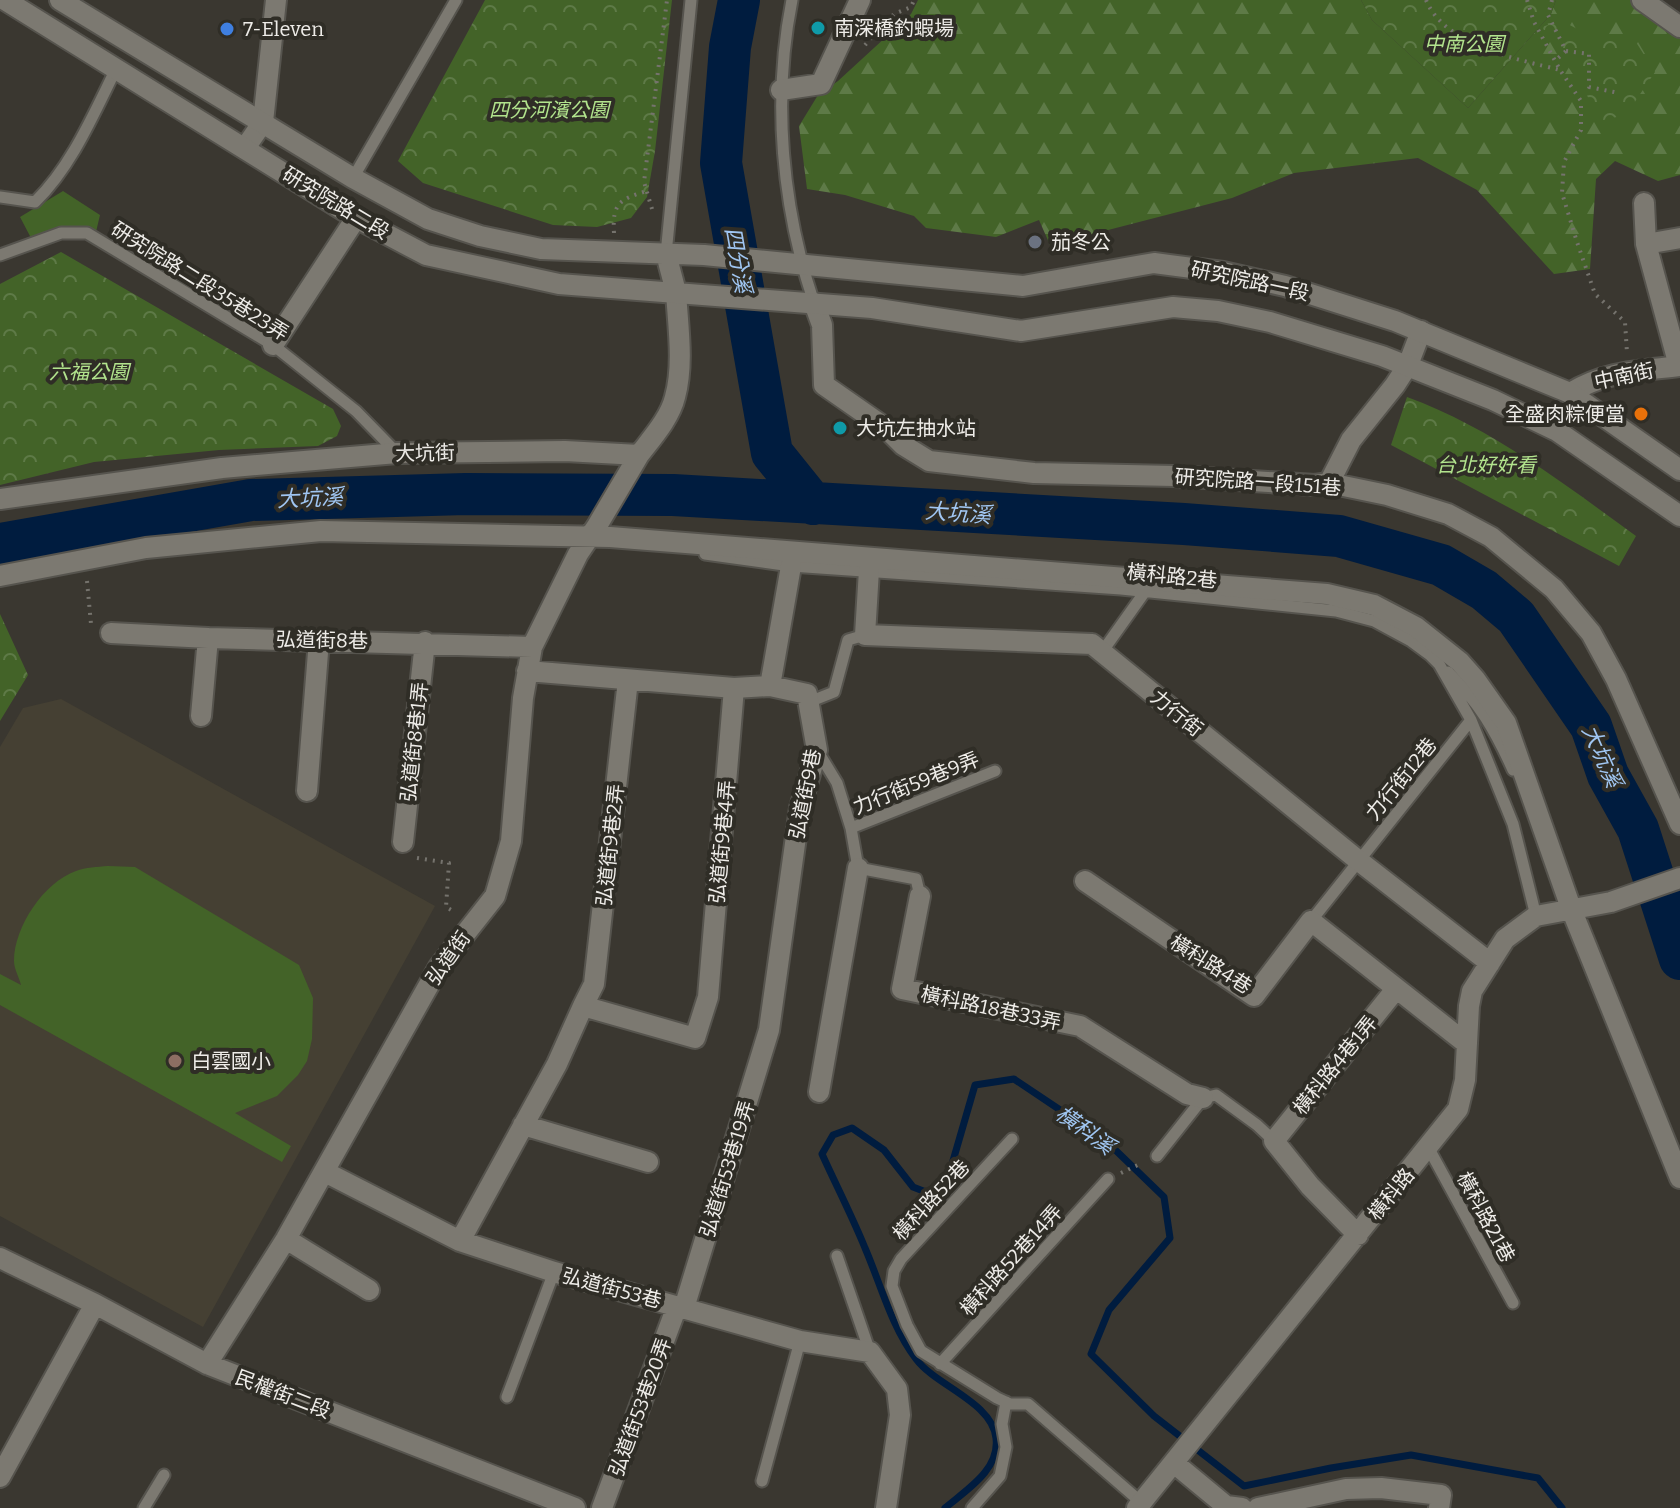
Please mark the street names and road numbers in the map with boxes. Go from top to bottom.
street label: 研究院路二段 [278,162,394,244]
street label: 研究院路二段35巷23弄 [107,217,293,345]
street label: 研究院路一段 [1189,257,1311,305]
street label: 中南街 [1592,358,1656,394]
street label: 大坑街 [395,440,455,466]
street label: 研究院路一段151巷 [1174,464,1342,500]
street label: 橫科路2巷 [1126,559,1218,593]
street label: 弘道街8巷 [276,627,368,653]
street label: 弘道街8巷1弄 [396,681,432,803]
street label: 力行街 [1146,685,1208,741]
street label: 力行街12巷 [1361,733,1441,825]
street label: 弘道街9巷 [784,747,826,841]
street label: 力行街59巷9弄 [849,747,983,819]
street label: 弘道街9巷4弄 [705,779,739,905]
street label: 弘道街9巷2弄 [592,783,628,907]
street label: 弘道街 [421,927,475,989]
street label: 橫科路4巷 [1166,930,1256,998]
street label: 橫科路18巷33弄 [919,981,1063,1035]
street label: 橫科路4巷1弄 [1288,1011,1382,1119]
street label: 弘道街53巷19弄 [695,1098,759,1240]
street label: 橫科路52巷 [888,1155,974,1245]
street label: 橫科路 [1363,1163,1419,1225]
street label: 橫科路21巷 [1452,1168,1520,1266]
street label: 橫科路52巷14弄 [955,1200,1067,1320]
street label: 弘道街53巷 [560,1263,664,1313]
street label: 弘道街53巷20弄 [604,1335,676,1479]
street label: 民權街二段 [232,1365,334,1423]

